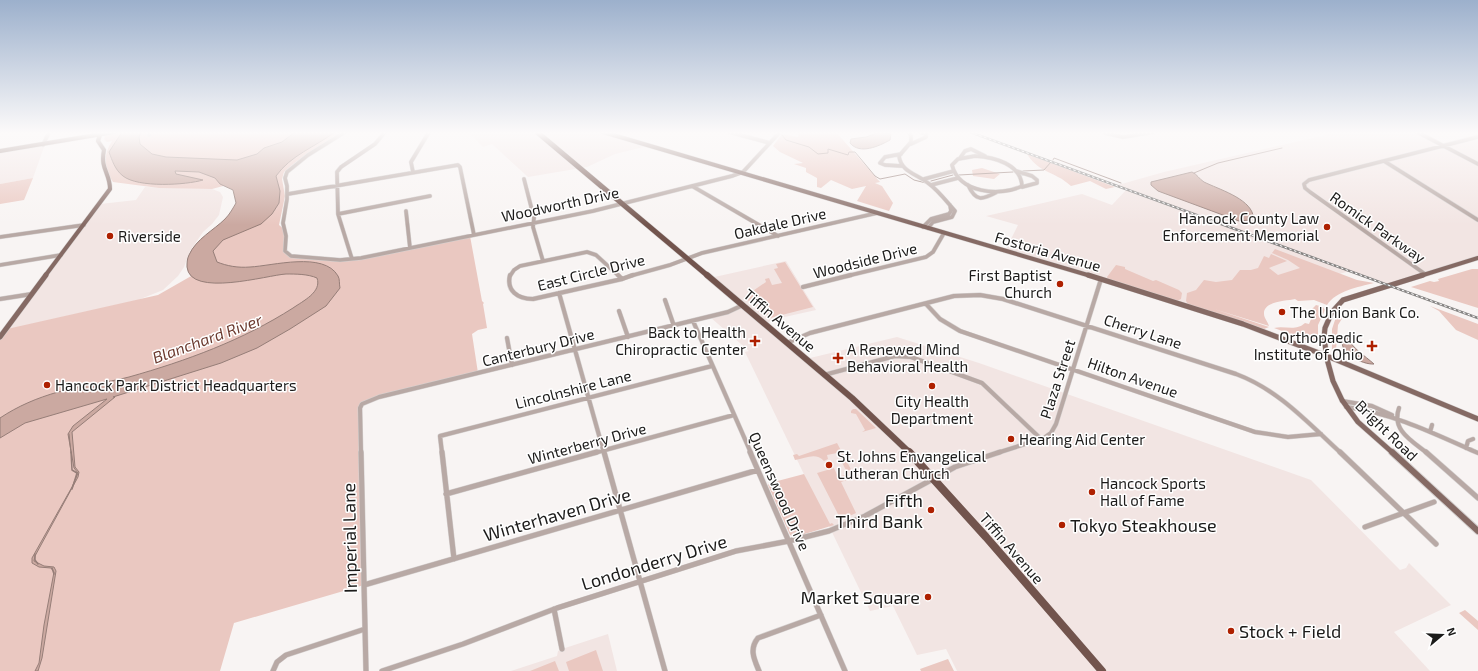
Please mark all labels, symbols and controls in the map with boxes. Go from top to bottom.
street label: Woodworth Drive [500,183,620,225]
street label: Romick Parkway [1327,188,1429,266]
street label: Oakdale Drive [732,204,828,242]
place label: Hancock County Law Enforcement Memorial [1162,209,1320,244]
marker: Hancock County Law Enforcement Memorial [1322,222,1332,232]
place label: Riverside [118,227,181,245]
street label: Fostoria Avenue [993,227,1103,275]
marker: Riverside [105,231,115,241]
street label: Woodside Drive [811,238,919,282]
street label: East Circle Drive [535,250,647,294]
place label: First Baptist Church [969,266,1052,301]
marker: First Baptist Church [1055,279,1065,289]
street label: Tiffin Avenue [740,285,820,355]
place label: The Union Bank Co. [1290,303,1419,321]
marker: The Union Bank Co. [1277,307,1287,317]
water label: Blanchard River [150,309,265,367]
street label: Cherry Lane [1102,310,1184,352]
place label: Back to Health Chiropractic Center [615,323,746,358]
street label: Canterbury Drive [480,324,596,370]
place label: Orthopaedic Institute of Ohio [1254,328,1363,363]
marker: Back to Health Chiropractic Center [749,335,761,347]
street label: Plaza Street [1036,337,1078,421]
place label: A Renewed Mind Behavioral Health [847,340,968,375]
marker: Orthopaedic Institute of Ohio [1366,340,1378,352]
marker: A Renewed Mind Behavioral Health [832,352,844,364]
street label: Hilton Avenue [1085,353,1181,401]
street label: Lincolnshire Lane [513,366,633,412]
place label: Hancock Park District Headquarters [55,376,297,394]
marker: Hancock Park District Headquarters [42,380,52,390]
marker: City Health Department [927,381,937,391]
place label: City Health Department [891,392,973,427]
street label: Bright Road [1352,396,1422,464]
street label: Winterberry Drive [526,419,648,467]
street label: Queenswood Drive [745,429,814,554]
place label: Hearing Aid Center [1019,430,1145,448]
marker: Hearing Aid Center [1006,434,1016,444]
place label: St. Johns Envangelical Lutheran Church [837,447,987,482]
marker: St. Johns Envangelical Lutheran Church [824,460,834,470]
place label: Hancock Sports Hall of Fame [1100,474,1206,509]
street label: Winterhaven Drive [481,482,633,546]
street label: Imperial Lane [337,483,361,593]
marker: Hancock Sports Hall of Fame [1087,487,1097,497]
place label: Fifth Third Bank [836,489,923,532]
marker: Fifth Third Bank [926,505,936,515]
street label: Tiffin Avenue [976,509,1048,587]
place label: Tokyo Steakhouse [1070,514,1217,536]
marker: Tokyo Steakhouse [1057,520,1067,530]
street label: Londonderry Drive [578,529,730,595]
place label: Market Square [801,586,920,608]
marker: Market Square [923,592,933,602]
north arrow [1422,615,1462,655]
place label: Stock + Field [1239,620,1341,642]
marker: Stock + Field [1226,626,1236,636]
text: N [1444,626,1459,638]

